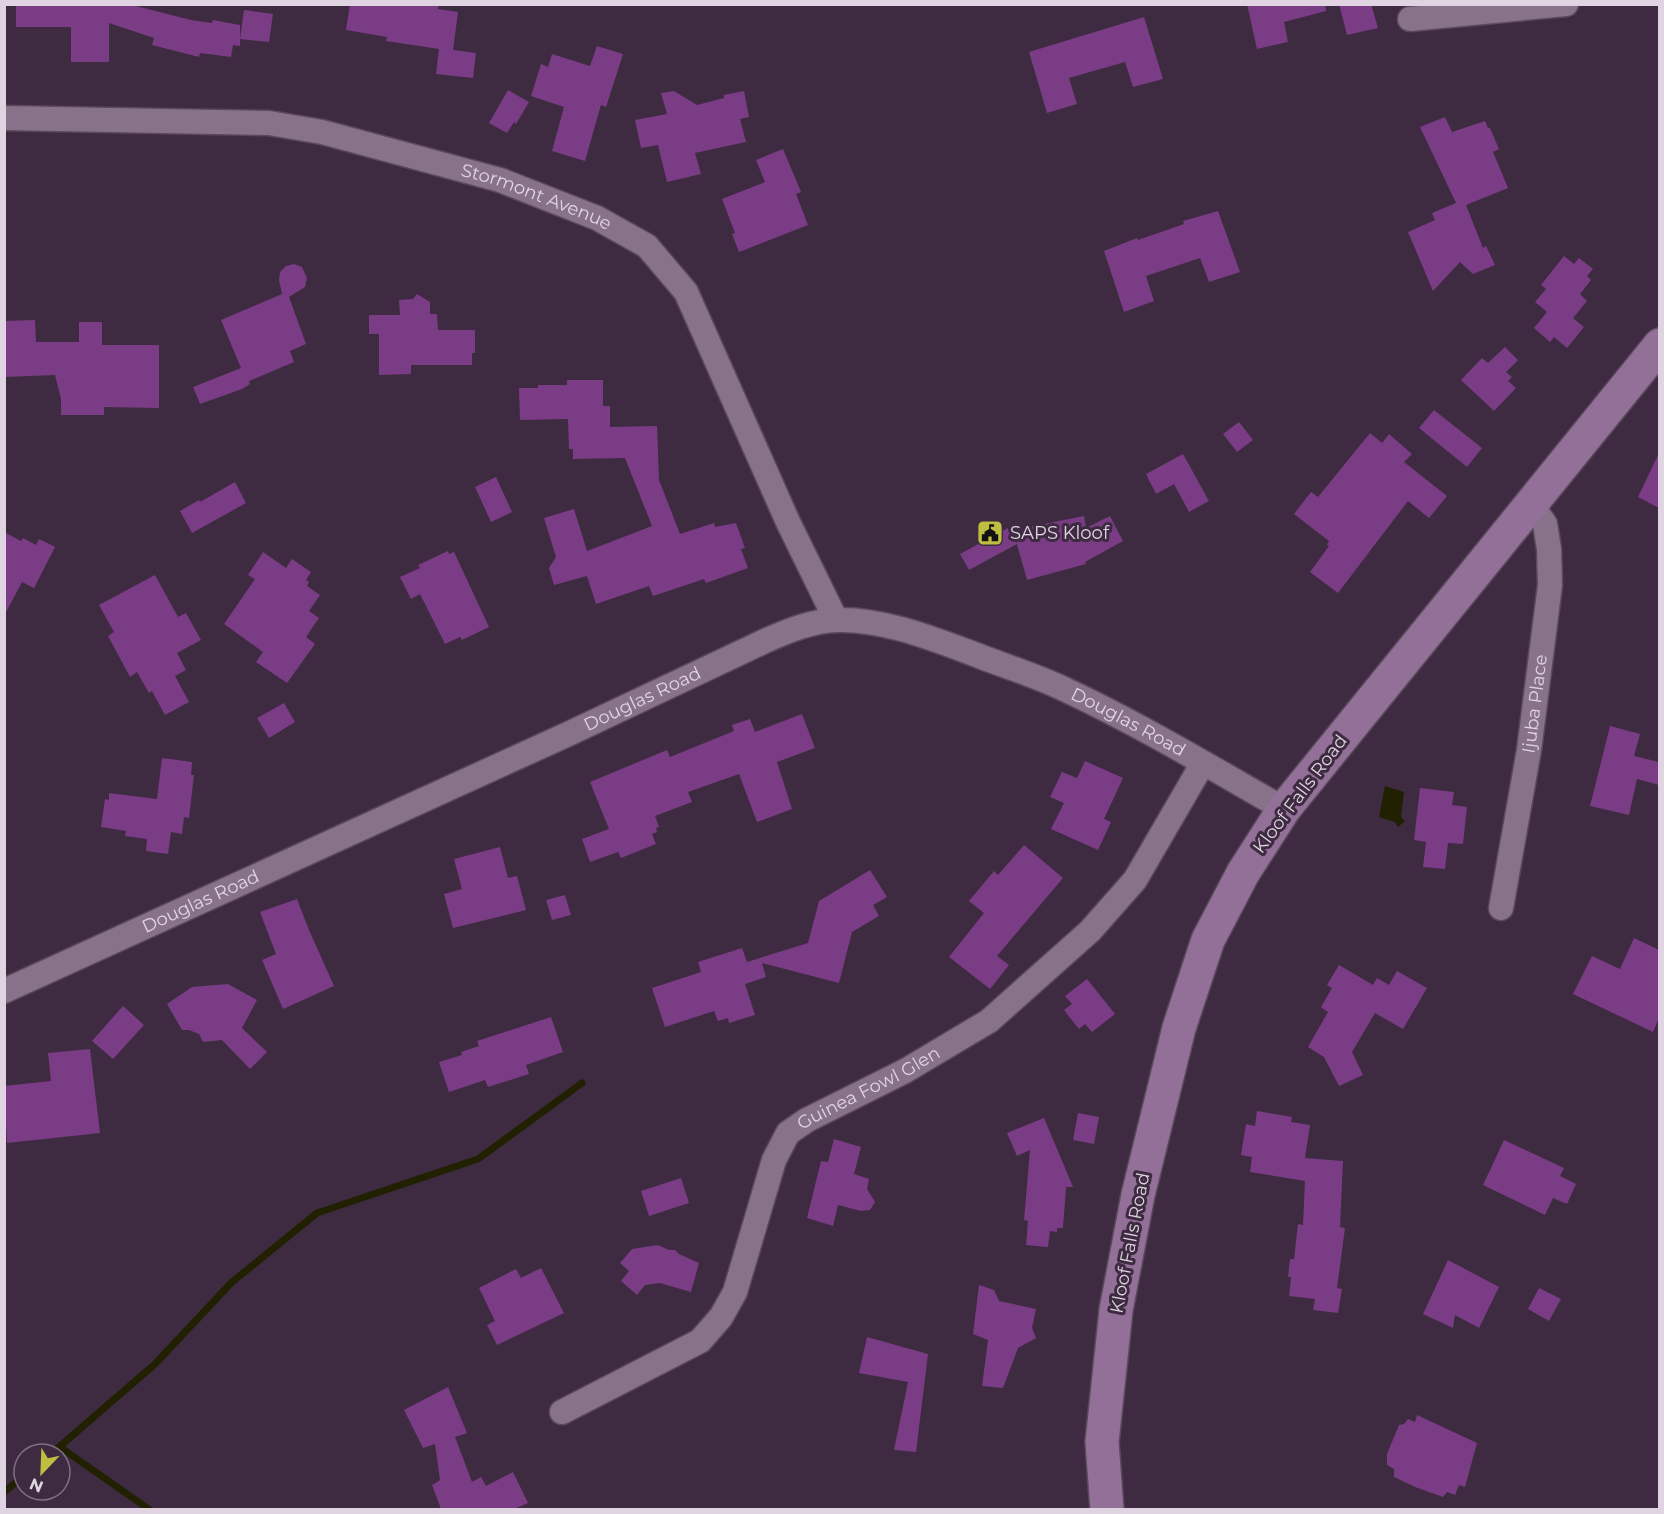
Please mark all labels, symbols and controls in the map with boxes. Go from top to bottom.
street label: Stormont Avenue [459,159,616,235]
public building icon: SAPS Kloof [975,518,1005,548]
place label: SAPS Kloof [1010,522,1110,544]
street label: Ijuba Place [1518,653,1552,755]
street label: Douglas Road [580,662,704,736]
street label: Douglas Road [1067,683,1190,761]
street label: Kloof Falls Road [1248,730,1352,858]
street label: Douglas Road [138,865,263,938]
street label: Guinea Fowl Glen [793,1042,944,1135]
street label: Kloof Falls Road [1106,1171,1154,1315]
north arrow [12,1442,72,1502]
text: N [27,1474,46,1497]

